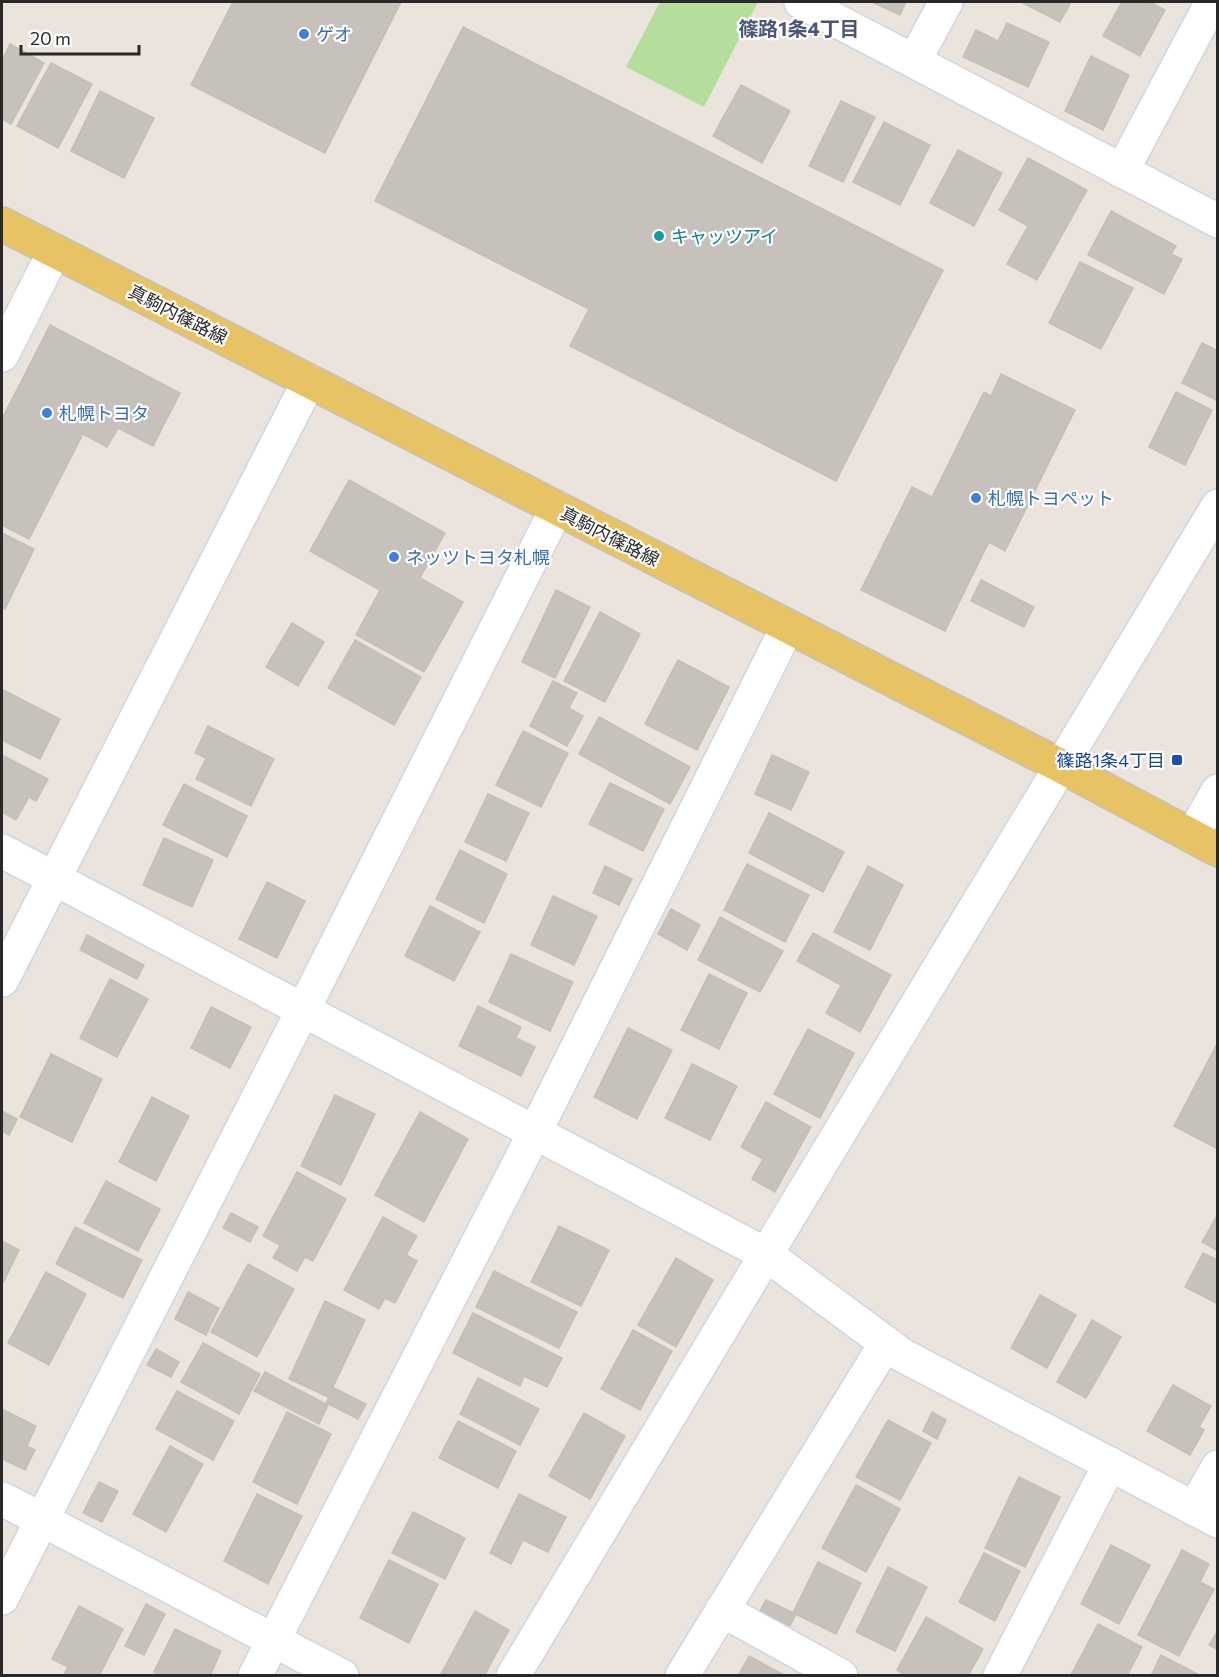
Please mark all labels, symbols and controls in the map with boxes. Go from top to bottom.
district label: 篠路1条4丁目 [738,16,860,40]
scale bar [21,18,140,56]
place label: ゲオ [316,23,352,45]
text: 20 m [30,27,71,49]
marker: ゲオ [297,27,311,41]
place label: キャッツアイ [671,225,778,247]
marker: キャッツアイ [652,229,666,243]
street label: 真駒内篠路線 [125,280,231,348]
place label: 札幌トヨタ [59,402,149,424]
marker: 札幌トヨタ [40,406,54,420]
place label: 札幌トヨペット [988,487,1114,509]
marker: 札幌トヨペット [969,491,983,505]
street label: 真駒内篠路線 [557,502,663,570]
place label: ネッツトヨタ札幌 [406,546,550,568]
marker: ネッツトヨタ札幌 [387,550,401,564]
place label: 篠路1条4丁目 [1057,749,1165,771]
marker: 篠路1条4丁目 [1170,753,1184,767]

